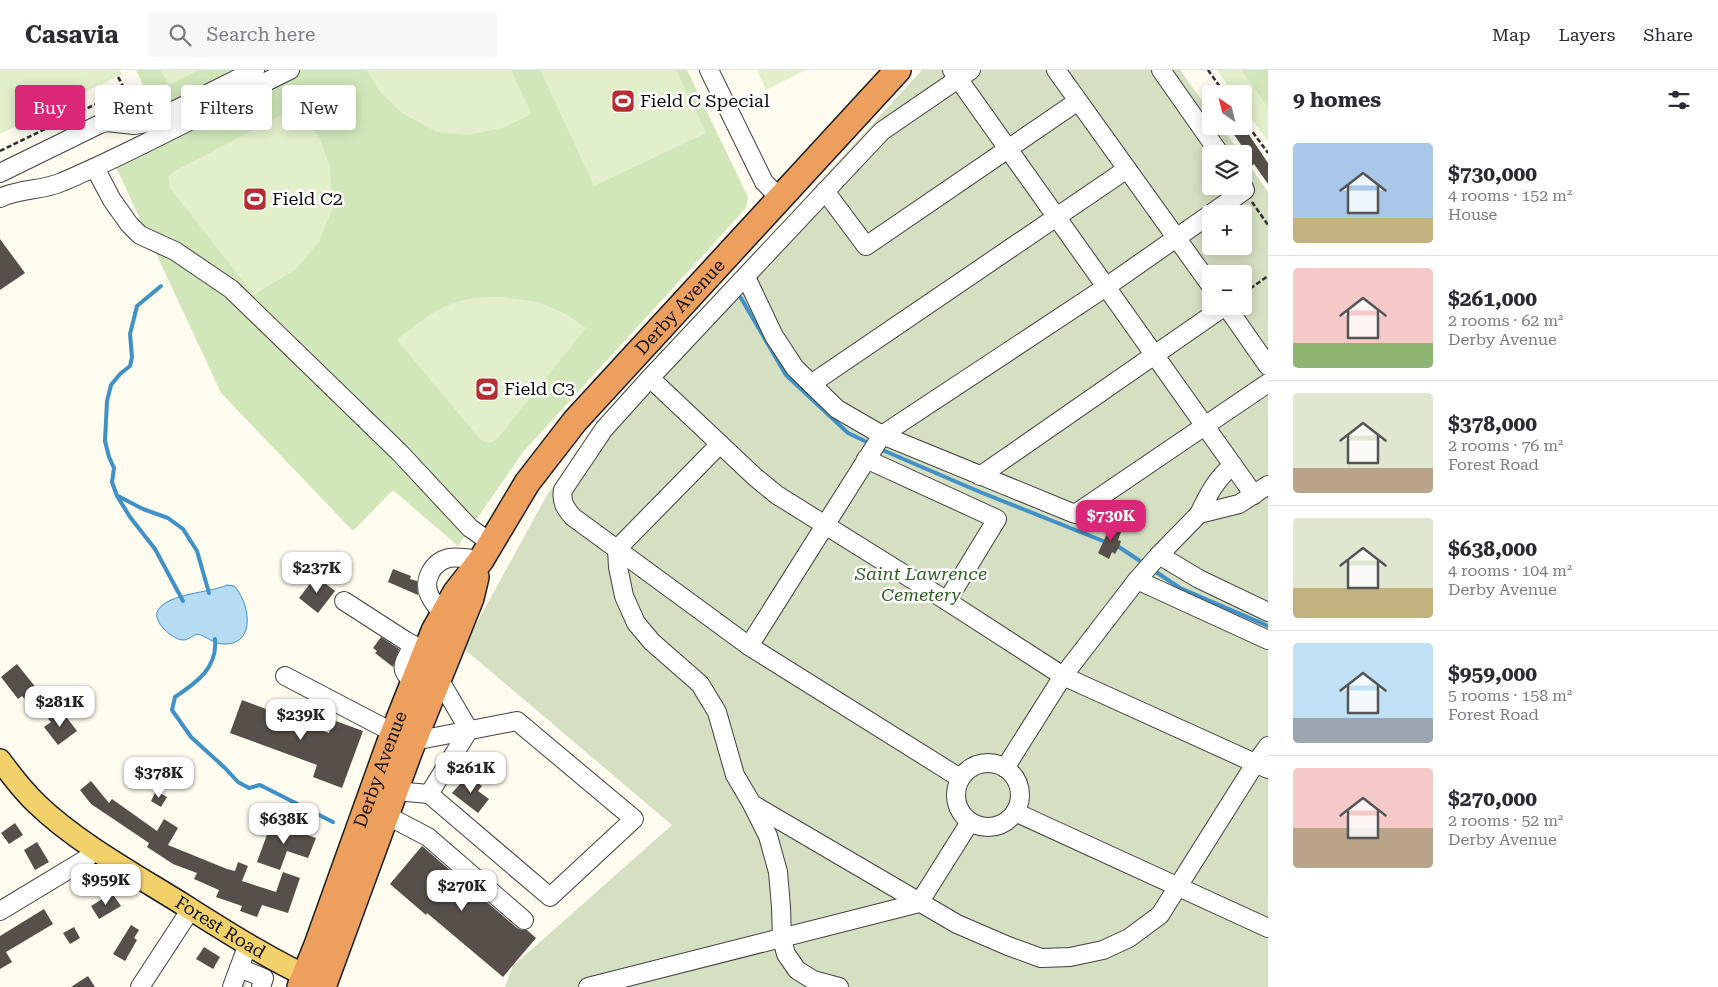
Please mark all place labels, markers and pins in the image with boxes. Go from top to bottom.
sports icon: Field C Special [610,88,636,114]
place label: Field C Special [640,90,770,111]
sports icon: Field C2 [242,186,268,212]
place label: Field C2 [272,188,343,209]
sports icon: Field C3 [474,376,500,402]
place label: Field C3 [504,378,575,399]
pin: $730K [1076,500,1146,542]
pin: $237K [282,552,352,594]
pin: $281K [25,686,95,728]
pin: $239K [266,698,336,741]
pin: $261K [436,752,506,794]
pin: $378K [124,756,194,799]
pin: $638K [249,802,319,845]
pin: $959K [71,864,141,906]
pin: $270K [427,870,497,912]

